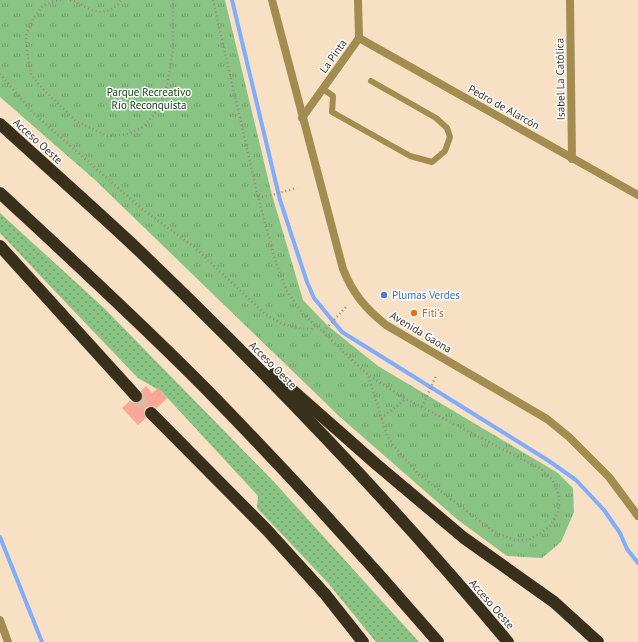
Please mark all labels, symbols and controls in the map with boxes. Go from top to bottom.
street label: La Pinta [316,36,350,76]
street label: Isabel La Católica [552,38,568,120]
street label: Pedro de Alarcón [466,82,542,132]
park label: Parque Recreativo Río Reconquista [107,85,191,112]
street label: Acceso Oeste [10,115,66,167]
place label: Plumas Verdes [392,288,460,302]
marker: Plumas Verdes [379,290,389,300]
place label: Fiti's [422,306,444,320]
street label: Avenida Gaona [388,308,454,356]
marker: Fiti's [409,308,419,318]
street label: Acceso Oeste [246,338,300,392]
street label: Acceso Oeste [466,576,518,632]

